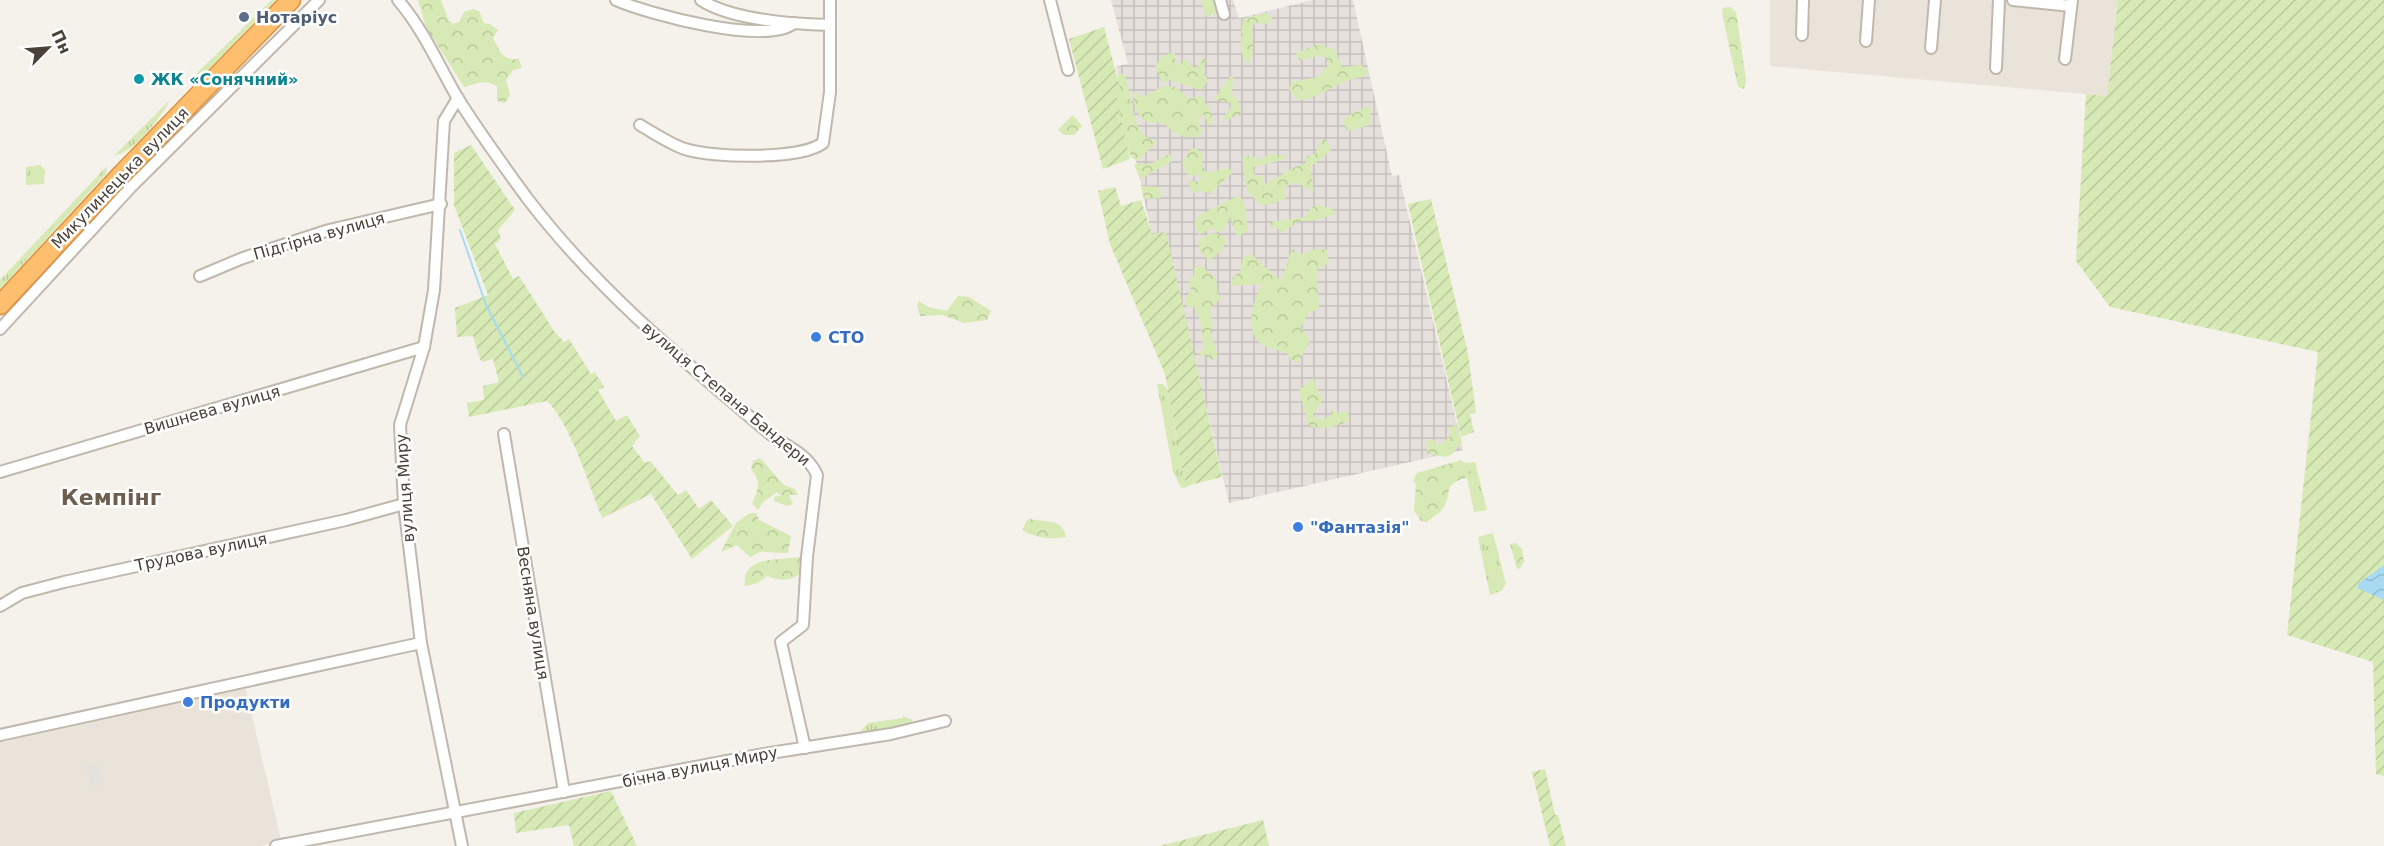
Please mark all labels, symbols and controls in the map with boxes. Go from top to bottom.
place label: Нотаріус [256,8,337,27]
marker: Нотаріус [237,10,251,24]
north arrow [18,18,78,78]
text: Пн [47,27,75,57]
place label: ЖК «Сонячний» [151,70,298,89]
marker: ЖК «Сонячний» [132,72,146,86]
street label: Микулинецька вулиця [47,103,193,253]
street label: Підгірна вулиця [251,208,387,264]
street label: вулиця Степана Бандери [638,318,814,470]
place label: СТО [828,328,864,347]
marker: СТО [809,330,823,344]
street label: Вишнева вулиця [142,381,282,439]
street label: вулиця Миру [392,433,418,543]
district label: Кемпінг [61,485,161,510]
place label: "Фантазія" [1310,518,1410,537]
marker: "Фантазія" [1291,520,1305,534]
street label: Трудова вулиця [132,529,269,575]
street label: Весняна вулиця [513,545,553,681]
place label: Продукти [200,693,291,712]
marker: Продукти [181,695,195,709]
street label: бічна вулиця Миру [621,743,779,791]

